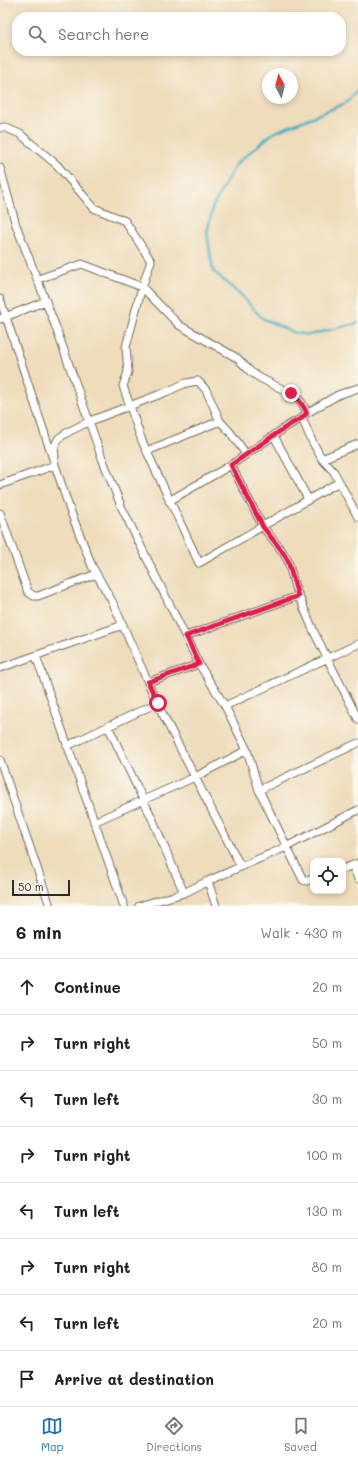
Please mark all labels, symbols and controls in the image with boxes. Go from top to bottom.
search box [12,12,346,56]
icon: search [26,23,48,45]
text: Search here [58,24,149,44]
north arrow [262,68,298,104]
route end [282,384,300,402]
route start [149,694,167,712]
map controls [310,858,346,894]
button: locate [310,858,346,894]
scale bar [12,878,70,897]
text: 50 m [18,879,44,894]
text: 6 min [16,921,61,943]
text: Walk · 430 m [261,924,342,941]
icon: ahead [16,976,38,998]
text: Continue [54,977,121,997]
text: 20 m [312,978,342,995]
icon: right [16,1032,38,1054]
text: Turn right [54,1033,131,1053]
text: 50 m [312,1034,342,1051]
icon: left [16,1088,38,1110]
text: Turn left [54,1089,119,1109]
text: 30 m [312,1090,342,1107]
icon: right [16,1144,38,1166]
text: Turn right [54,1145,131,1165]
text: 100 m [306,1146,342,1163]
icon: left [16,1200,38,1222]
text: Turn left [54,1201,119,1221]
text: 130 m [306,1202,342,1219]
icon: right [16,1256,38,1278]
text: Turn right [54,1257,131,1277]
text: 80 m [312,1258,342,1275]
icon: left [16,1312,38,1334]
text: Turn left [54,1313,119,1333]
text: 20 m [312,1314,342,1331]
icon: arrive [16,1368,38,1390]
text: Arrive at destination [54,1369,214,1389]
tab: Map [41,1415,64,1454]
tab: Directions [146,1415,202,1454]
tab: Saved [284,1415,317,1454]

